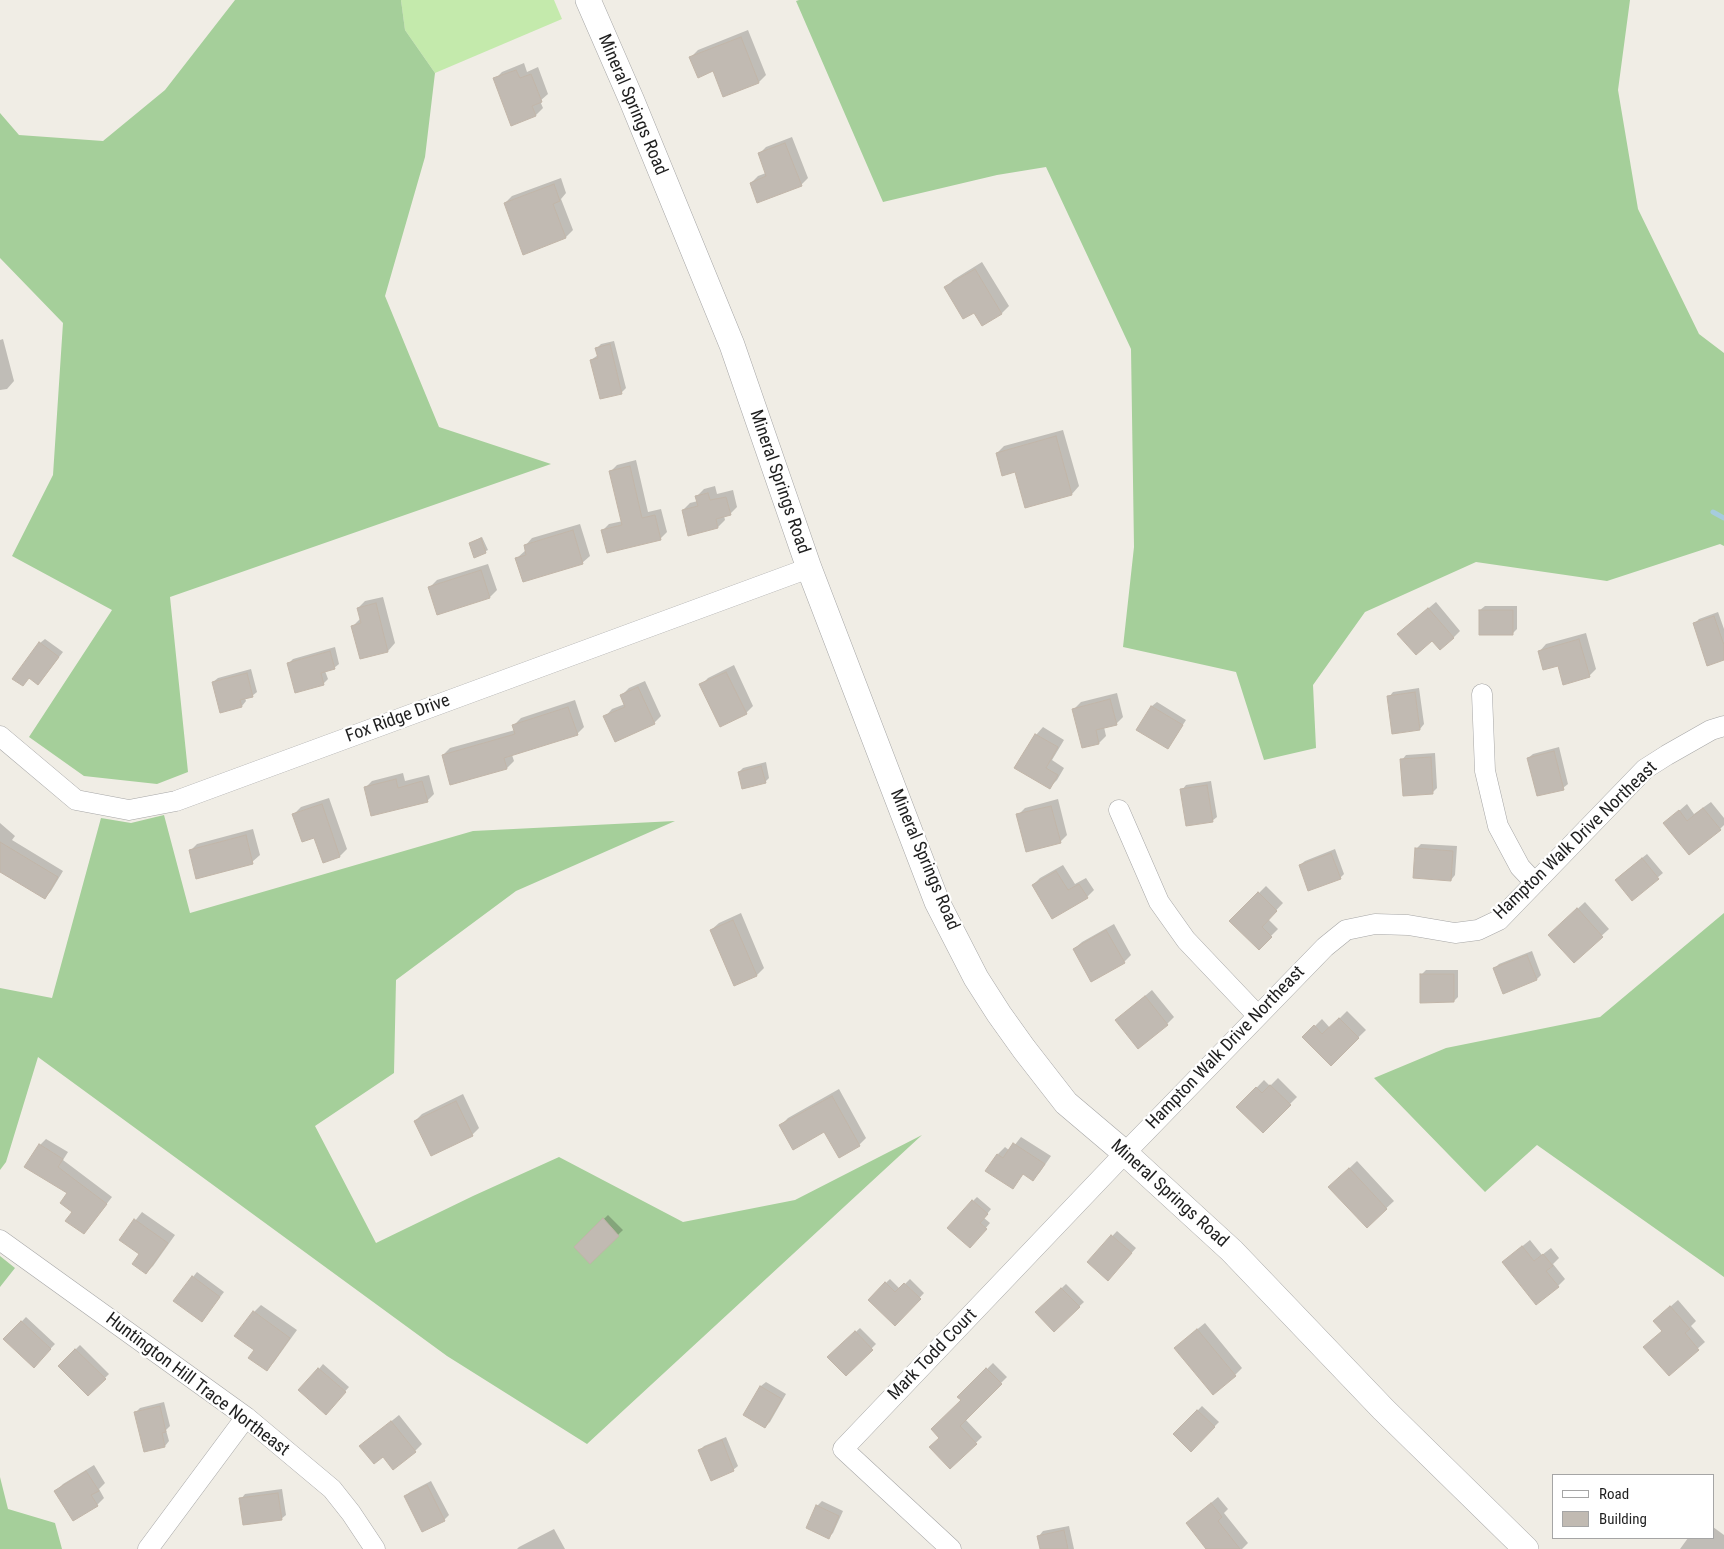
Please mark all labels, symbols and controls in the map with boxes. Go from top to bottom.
street label: Mineral Springs Road [593,31,671,179]
street label: Mineral Springs Road [744,407,814,557]
street label: Fox Ridge Drive [343,690,453,748]
street label: Hampton Walk Drive Northeast [1490,757,1662,925]
street label: Mineral Springs Road [885,786,963,934]
street label: Hampton Walk Drive Northeast [1142,962,1310,1134]
street label: Mineral Springs Road [1106,1136,1232,1252]
street label: Mark Todd Court [884,1305,982,1405]
street label: Huntington Hill Trace Northeast [101,1309,293,1461]
legend [1552,1474,1714,1539]
text: Road [1599,1485,1629,1503]
text: Building [1599,1510,1647,1528]

